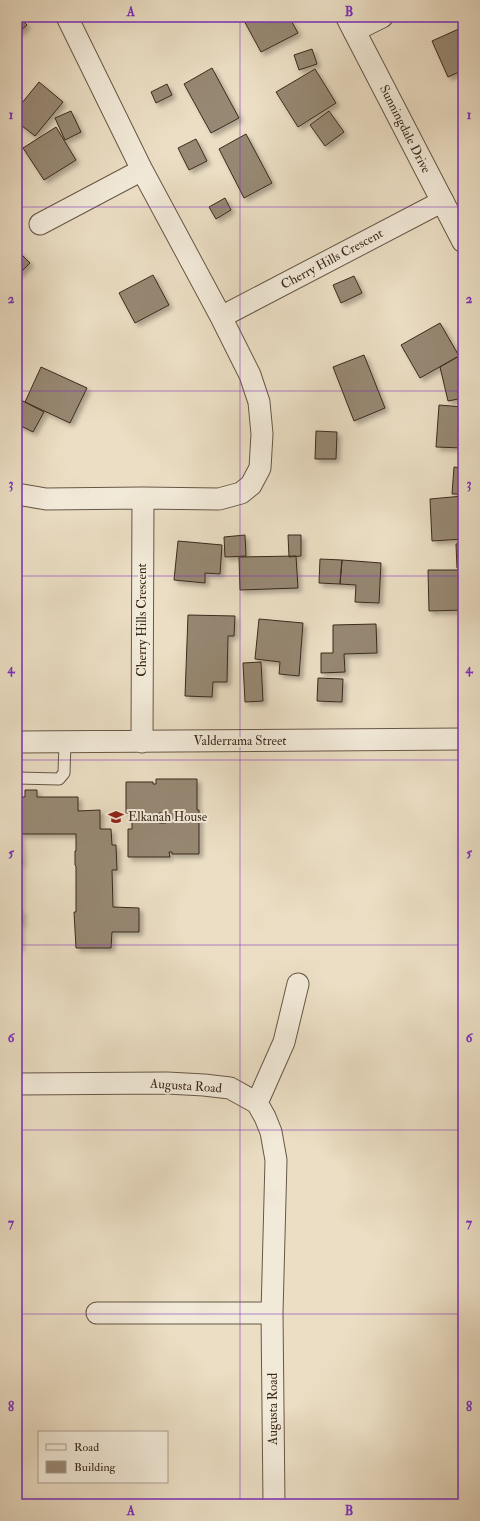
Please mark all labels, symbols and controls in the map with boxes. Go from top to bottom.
text: A [126,4,136,20]
text: B [345,4,353,20]
street label: Sunningdale Drive [376,82,434,176]
text: 1 [9,107,14,123]
text: 1 [467,107,472,123]
street label: Cherry Hills Crescent [278,225,386,294]
text: 2 [8,291,15,307]
text: 2 [466,291,473,307]
text: 3 [9,476,14,492]
text: 3 [467,476,472,492]
street label: Cherry Hills Crescent [134,563,151,677]
text: 4 [6,661,15,677]
text: 4 [464,661,473,677]
street label: Valderrama Street [193,733,287,749]
school or university icon: Elkanah House [107,808,125,826]
place label: Elkanah House [128,809,208,825]
text: 5 [8,845,14,861]
text: 5 [466,845,472,861]
text: 6 [8,1030,16,1046]
text: 6 [466,1030,474,1046]
street label: Augusta Road [148,1075,223,1097]
text: 7 [8,1215,15,1231]
text: 7 [466,1215,473,1231]
street label: Augusta Road [265,1372,281,1446]
text: 8 [8,1399,14,1415]
text: 8 [466,1399,472,1415]
legend [38,1431,168,1483]
text: Road [74,1440,99,1455]
text: Building [74,1460,117,1475]
text: A [126,1503,136,1519]
text: B [345,1503,353,1519]

